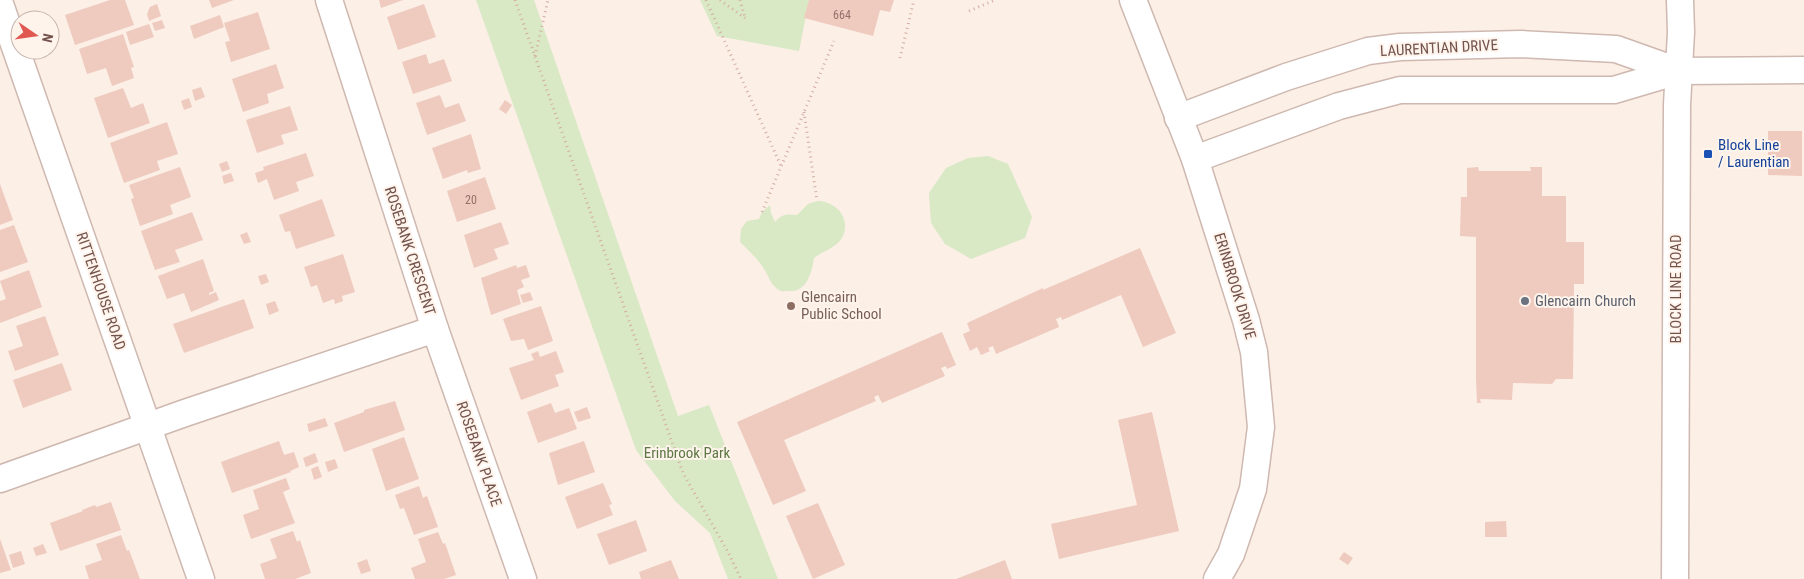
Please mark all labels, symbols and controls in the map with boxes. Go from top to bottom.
house number: 664 [833,8,851,22]
north arrow [10,10,60,60]
text: N [39,32,56,44]
street label: LAURENTIAN DRIVE [1380,36,1498,60]
place label: Block Line / Laurentian [1718,136,1790,171]
marker: Block Line / Laurentian [1702,148,1714,160]
street label: ROSEBANK CRESCENT [381,184,439,318]
house number: 20 [465,193,477,207]
street label: RITTENHOUSE ROAD [72,230,130,352]
street label: ERINBROOK DRIVE [1210,231,1260,341]
street label: BLOCK LINE ROAD [1667,234,1685,344]
place label: Glencairn Public School [801,288,882,323]
place label: Glencairn Church [1535,292,1636,310]
marker: Glencairn Church [1519,295,1531,307]
marker: Glencairn Public School [785,300,797,312]
street label: ROSEBANK PLACE [453,399,505,509]
park label: Erinbrook Park [644,444,731,462]

